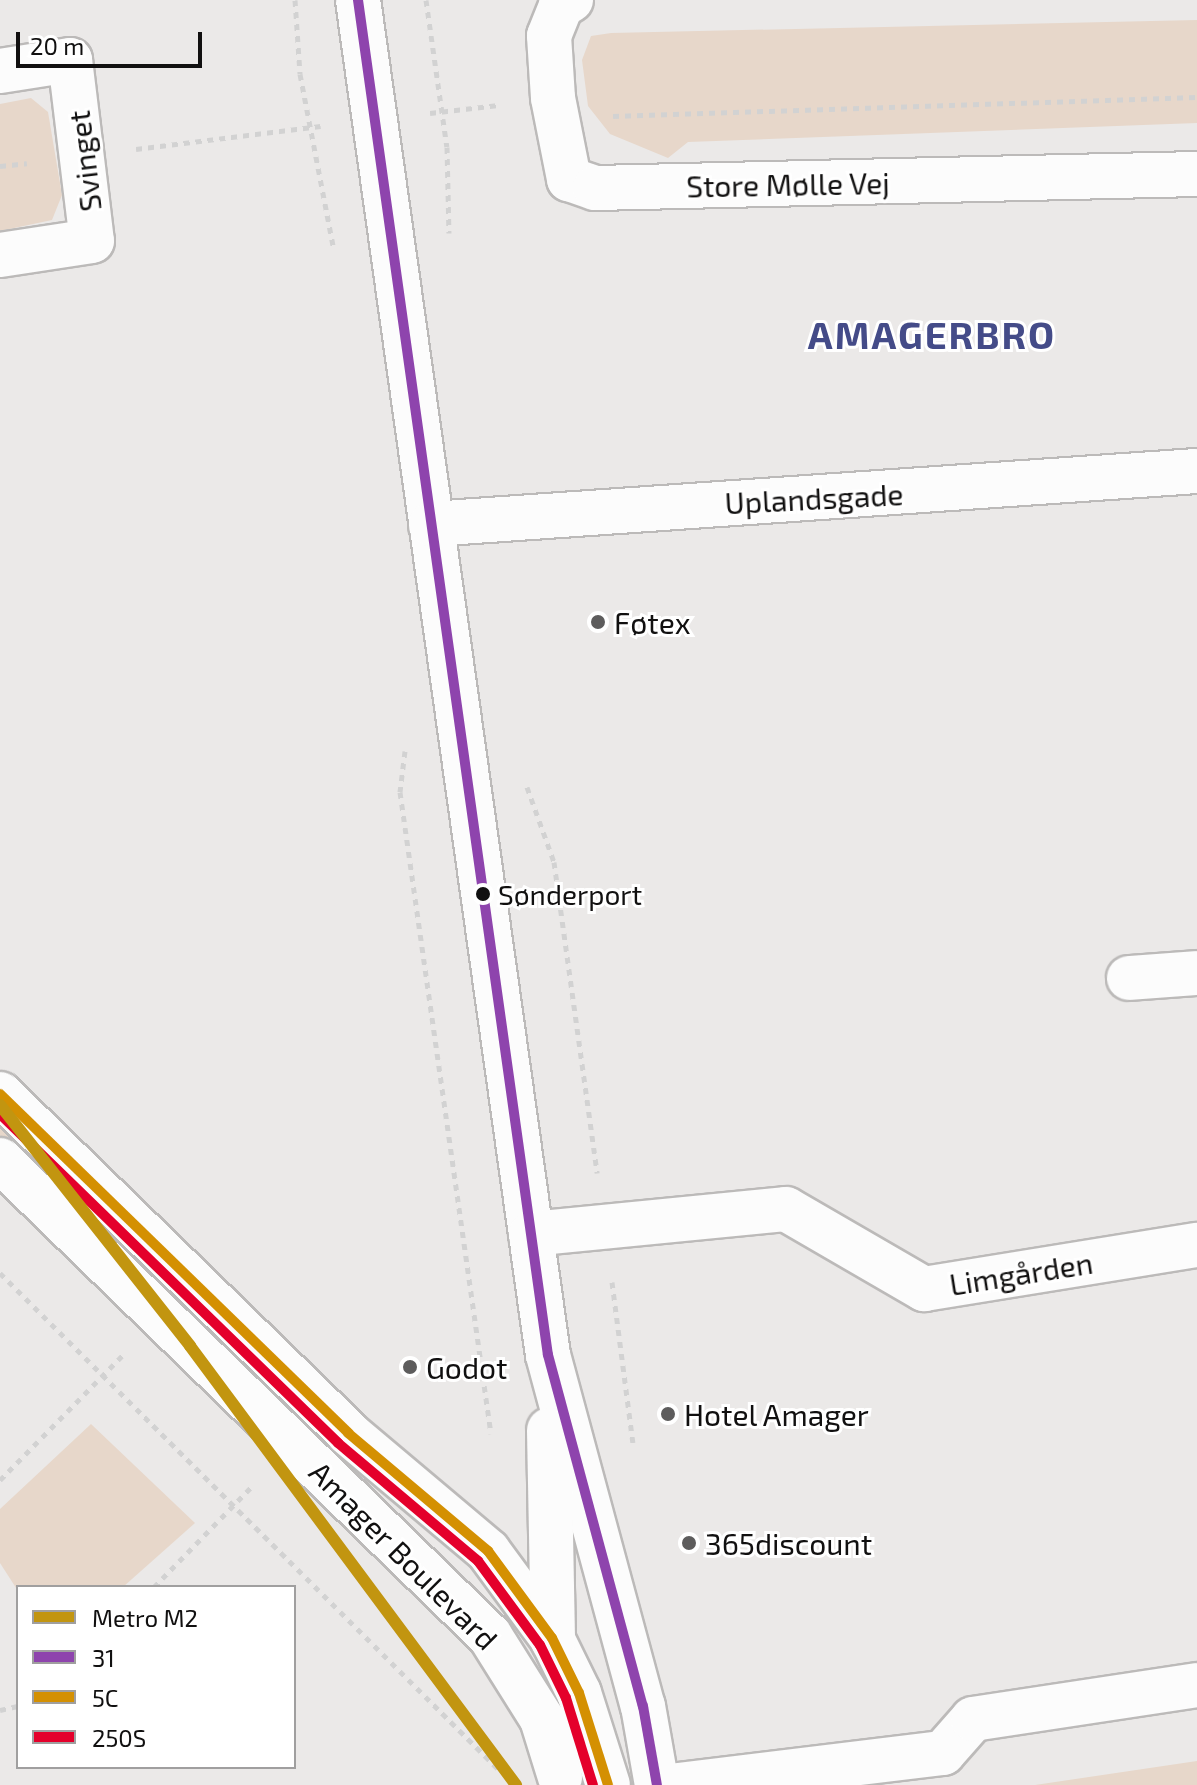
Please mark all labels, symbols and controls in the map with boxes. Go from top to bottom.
scale bar [20,16,206,66]
text: 20 m [30,31,84,60]
street label: Svinget [60,108,108,214]
street label: Store Mølle Vej [686,164,890,204]
district label: AMAGERBRO [808,312,1056,358]
street label: Uplandsgade [724,475,904,521]
place label: Føtex [614,604,691,640]
marker: Føtex [589,613,607,631]
place label: Sønderport [498,877,642,911]
marker: Sønderport [475,886,491,902]
street label: Limgården [947,1244,1095,1302]
place label: Godot [426,1349,508,1385]
marker: Godot [401,1358,419,1376]
place label: Hotel Amager [684,1396,870,1432]
marker: Hotel Amager [659,1405,677,1423]
street label: Amager Boulevard [302,1453,506,1657]
place label: 365discount [705,1525,872,1561]
marker: 365discount [680,1534,698,1552]
legend [16,1585,296,1769]
text: Metro M2 [92,1603,198,1632]
text: 31 [92,1643,115,1672]
text: 5C [92,1683,119,1712]
text: 250S [92,1723,146,1752]

